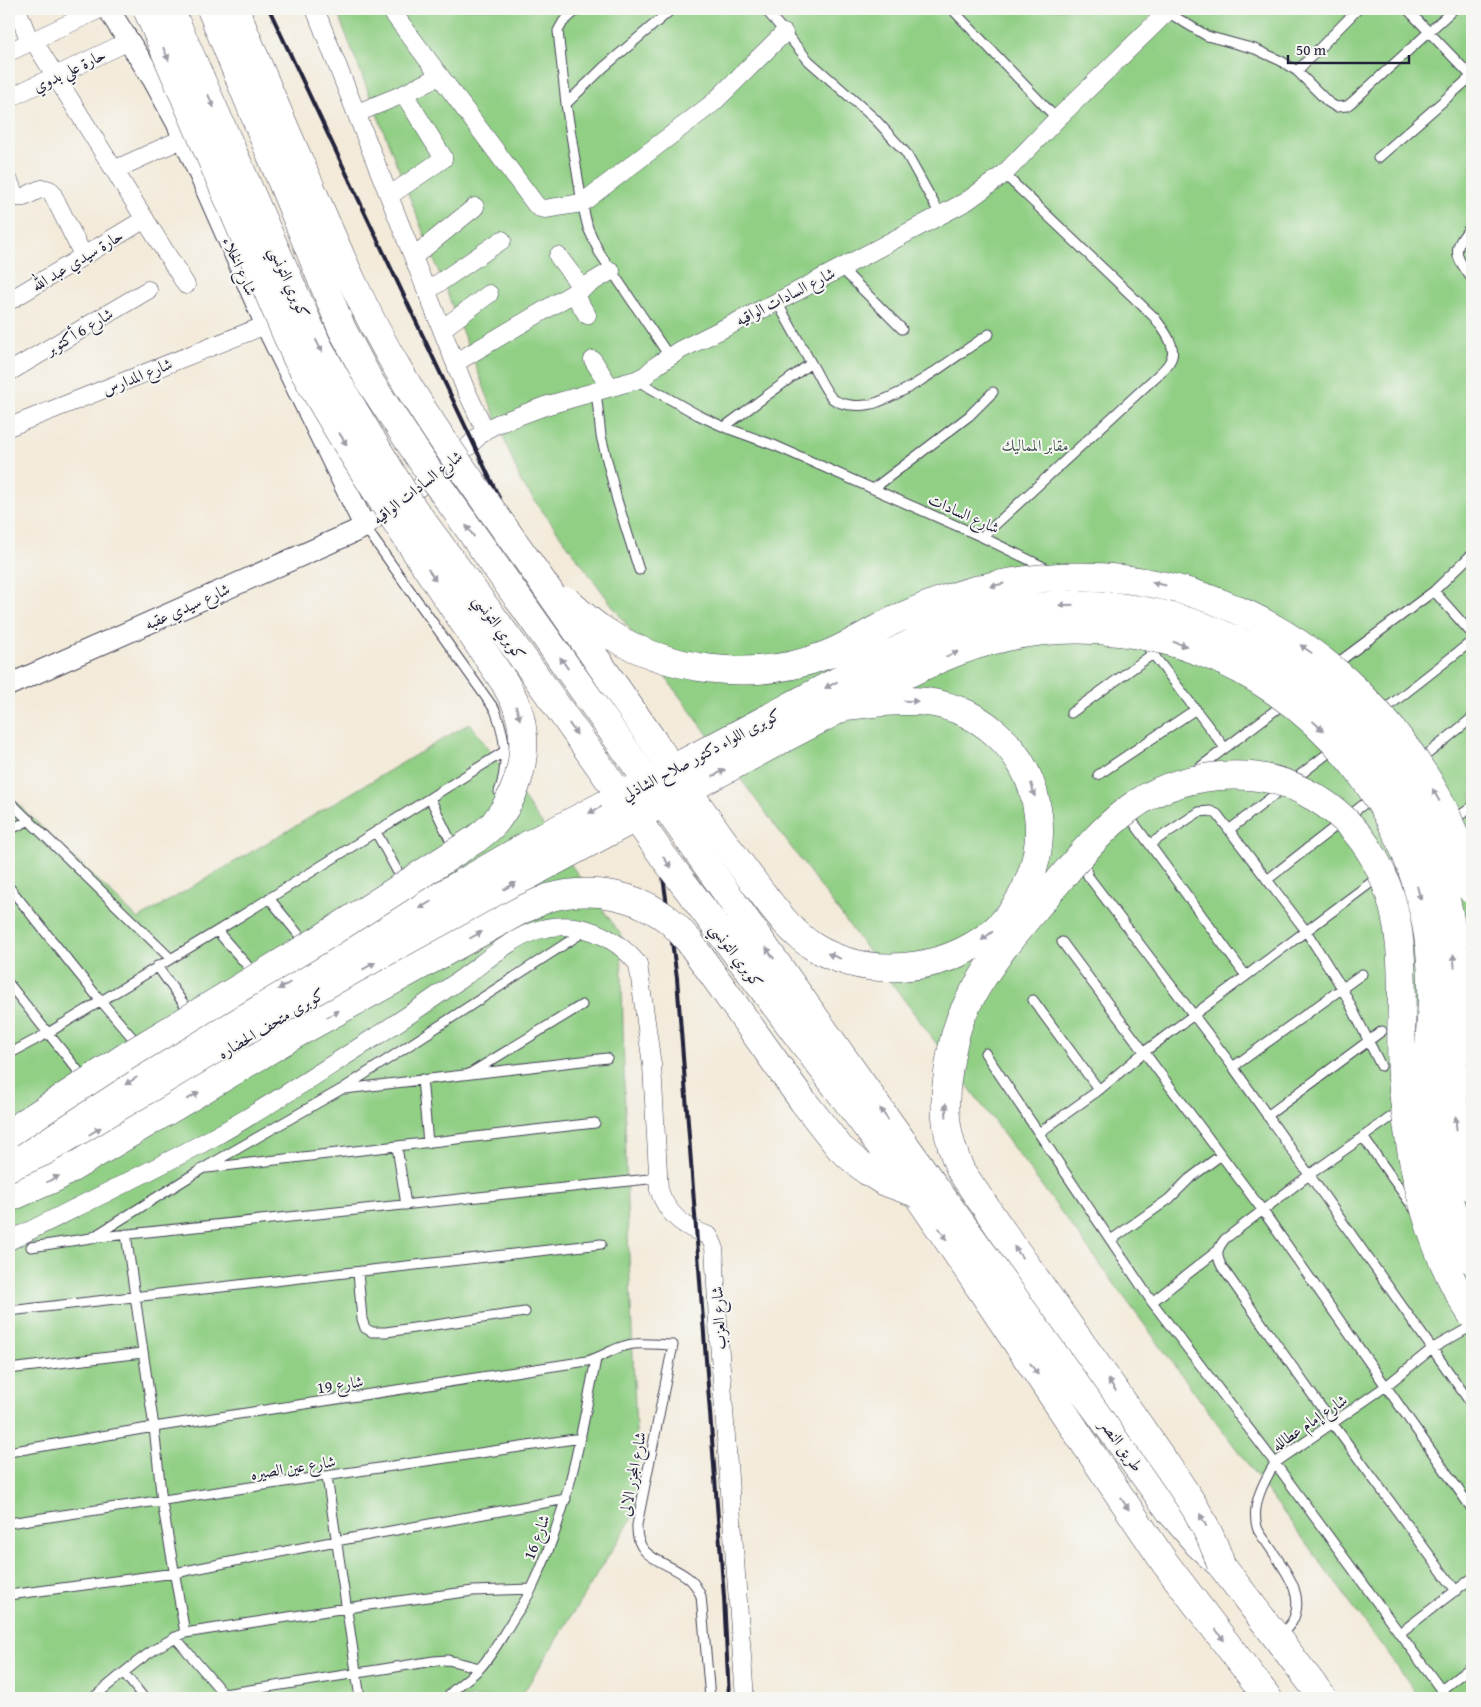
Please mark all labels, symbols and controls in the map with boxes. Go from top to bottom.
scale bar [1288,32,1410,64]
text: 50 m [1296,39,1327,60]
street label: حارة علي بدوي [28,42,111,102]
one-way arrow [162,47,170,62]
one-way arrow [207,94,215,108]
street label: حارة سيدي عبد الله [27,223,128,298]
street label: شارع الخلاء [215,233,264,300]
street label: كوبري التونسي [260,242,316,323]
street label: شارع السادات الواقيه [731,260,840,333]
street label: شارع 6 أكتوبر [39,301,118,363]
one-way arrow [315,339,323,353]
street label: شارع المدارس [98,351,176,403]
one-way arrow [339,433,348,446]
park label: مقابر المماليك [1001,433,1069,457]
street label: شارع السادات الواقيه [367,444,469,532]
street label: شارع السادات [924,487,1004,541]
one-way arrow [465,524,475,538]
one-way arrow [427,569,437,582]
street label: شارع سيدي عقبه [140,576,234,637]
one-way arrow [1151,580,1166,588]
one-way arrow [990,581,1005,589]
street label: كوبري التونسي [465,589,532,667]
one-way arrow [1058,601,1074,609]
one-way arrow [1172,641,1187,649]
one-way arrow [1300,644,1313,654]
one-way arrow [945,649,959,657]
one-way arrow [559,656,569,670]
one-way arrow [824,681,839,689]
one-way arrow [903,697,919,705]
street label: كوبرى اللواء دكتور صلاح الشاذلي [617,702,786,809]
one-way arrow [515,705,523,720]
one-way arrow [1312,720,1324,732]
one-way arrow [568,722,578,736]
one-way arrow [712,769,727,777]
one-way arrow [1029,783,1037,798]
one-way arrow [1432,788,1440,803]
one-way arrow [588,806,602,814]
one-way arrow [661,855,672,868]
one-way arrow [503,882,517,890]
one-way arrow [1415,886,1423,901]
one-way arrow [418,900,432,909]
street label: كوبري التونسي [701,917,770,995]
one-way arrow [981,930,994,941]
one-way arrow [469,931,482,940]
one-way arrow [765,946,775,960]
one-way arrow [826,952,841,960]
one-way arrow [1450,952,1458,968]
one-way arrow [361,962,376,970]
street label: كوبرى متحف الحضاره [213,981,329,1065]
one-way arrow [277,982,292,990]
one-way arrow [326,1009,340,1018]
one-way arrow [125,1077,138,1086]
one-way arrow [186,1091,199,1100]
one-way arrow [942,1102,950,1118]
one-way arrow [879,1107,889,1121]
one-way arrow [1452,1115,1460,1131]
one-way arrow [88,1127,101,1136]
one-way arrow [46,1175,60,1183]
one-way arrow [939,1227,948,1241]
one-way arrow [1013,1245,1023,1259]
street label: شارع العزب [704,1285,734,1350]
one-way arrow [1029,1362,1039,1376]
street label: شارع 19 [315,1368,365,1401]
one-way arrow [1107,1378,1117,1391]
street label: شارع إمام عطالله [1266,1388,1354,1459]
street label: طريق النصر [1093,1412,1149,1476]
street label: شارع المجزر الالى [612,1430,654,1519]
street label: شارع عين الصيره [249,1448,338,1488]
one-way arrow [1120,1497,1130,1510]
street label: شارع 16 [516,1511,557,1564]
one-way arrow [1199,1512,1207,1527]
one-way arrow [1215,1628,1225,1642]

